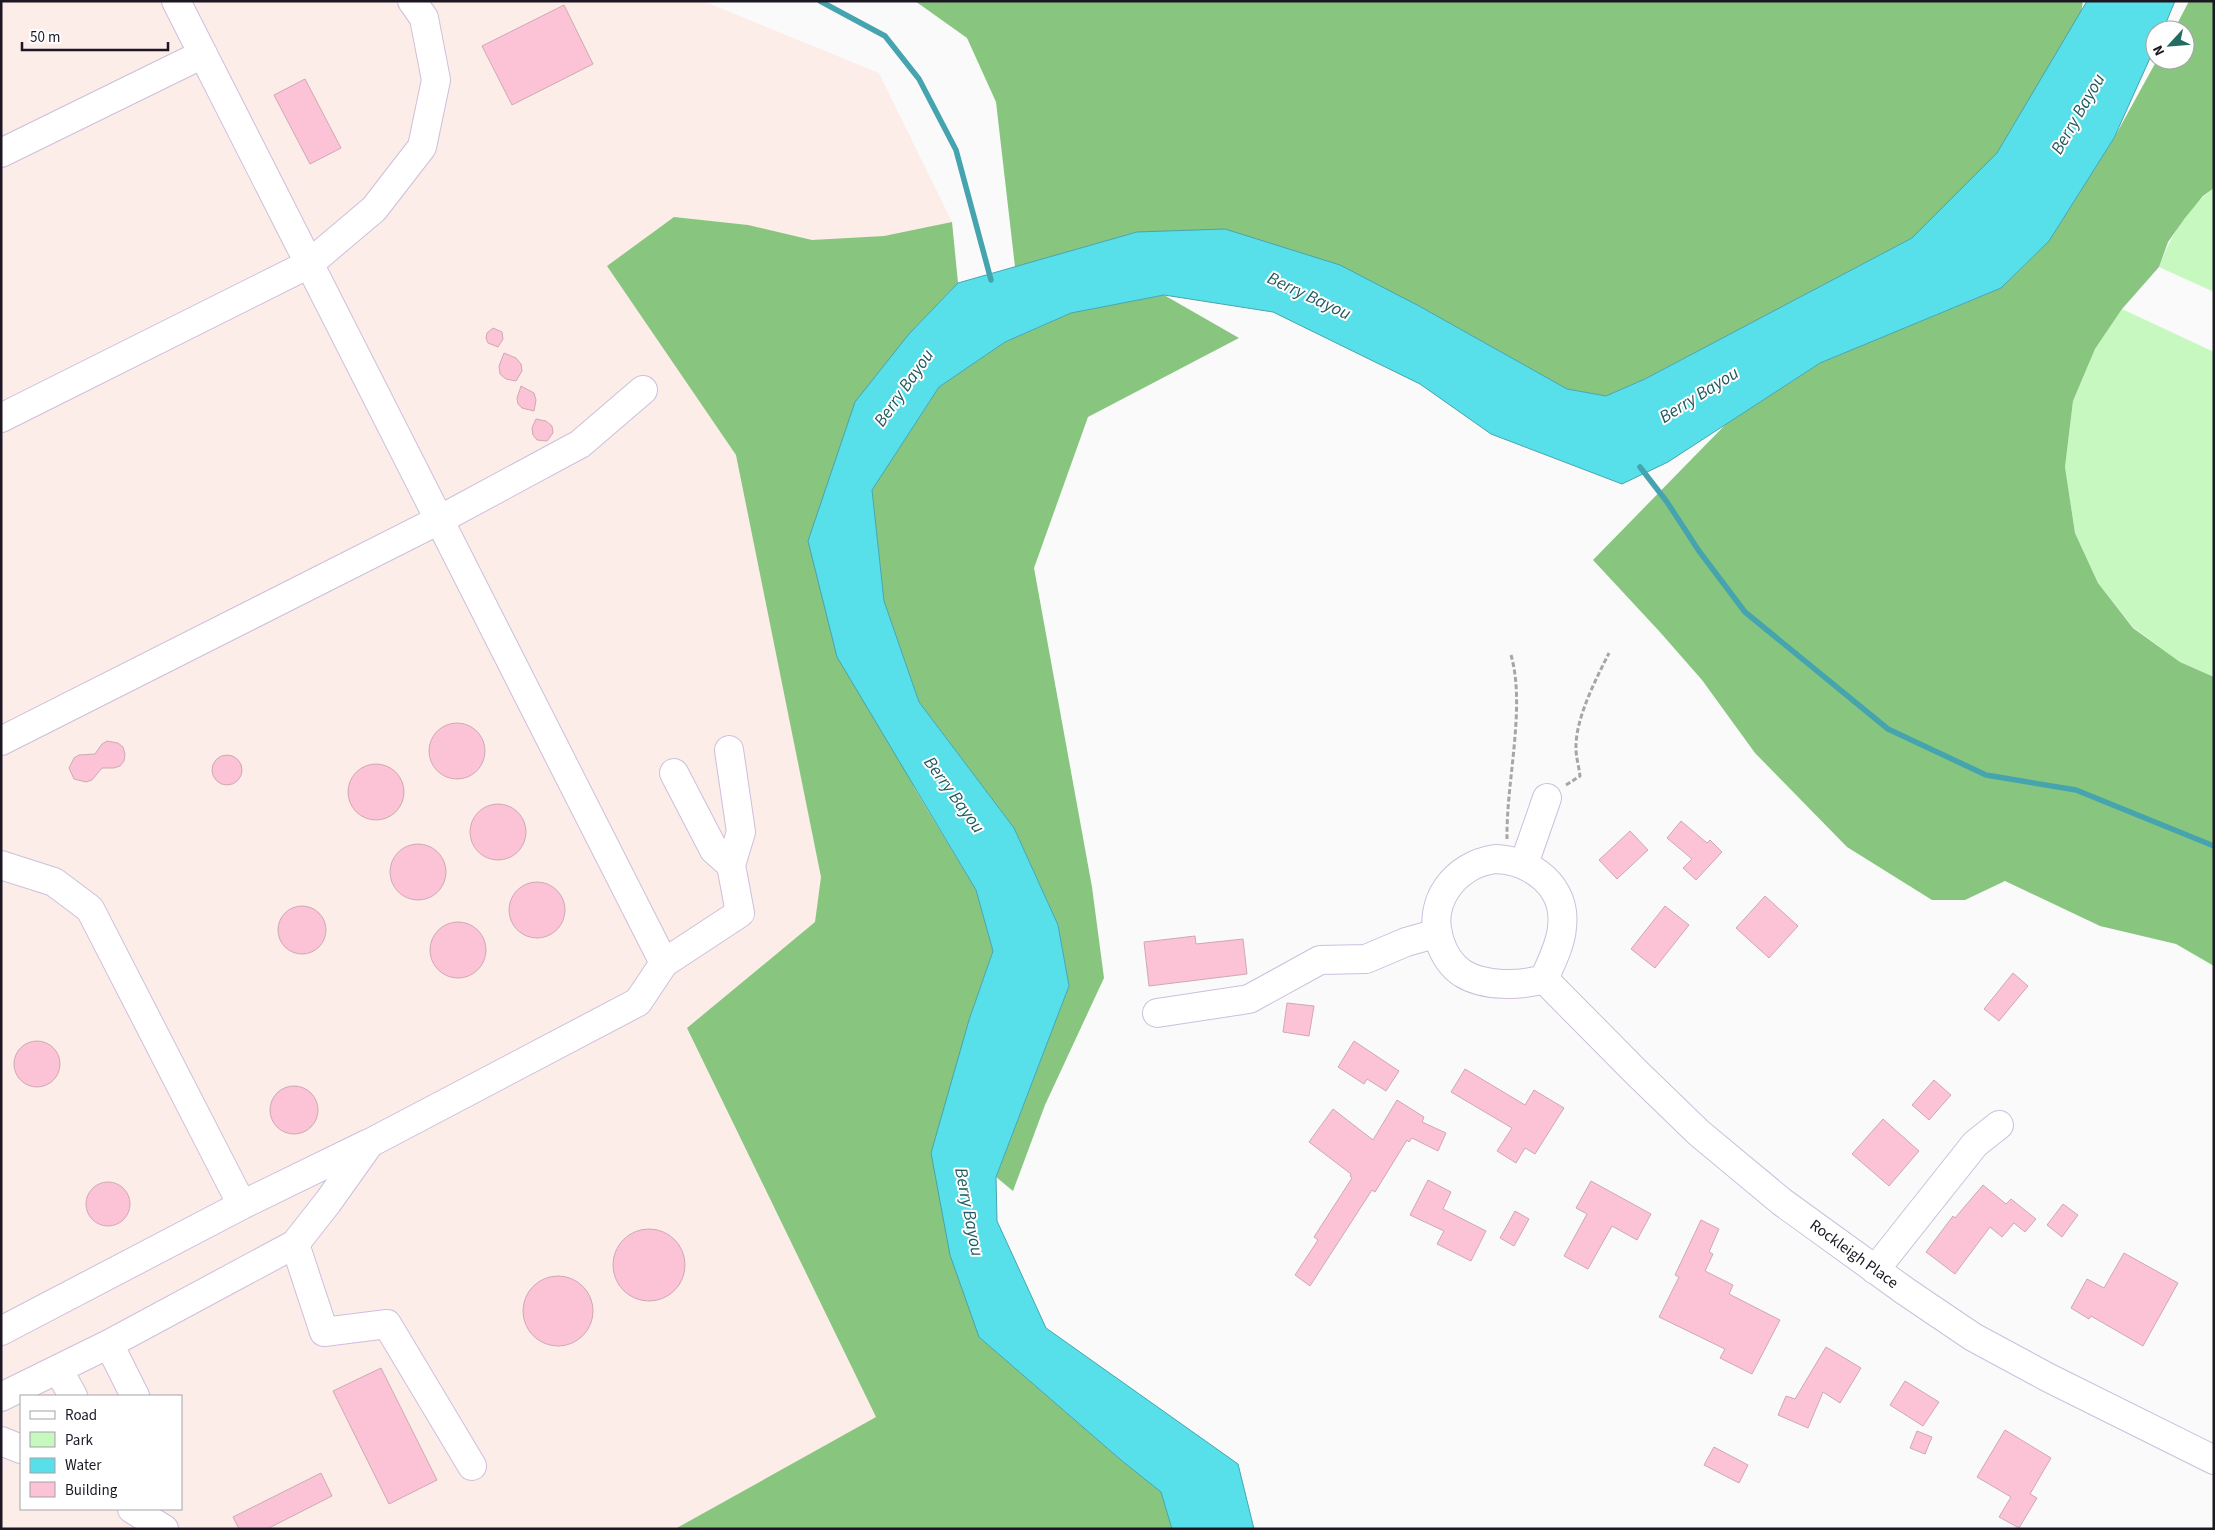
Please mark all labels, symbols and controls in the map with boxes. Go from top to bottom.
scale bar [22,20,169,52]
north arrow [2145,20,2195,70]
text: 50 m [30,27,60,48]
text: N [2148,42,2170,59]
water label: Berry Bayou [2045,69,2111,159]
water label: Berry Bayou [1263,266,1355,326]
water label: Berry Bayou [868,344,940,432]
water label: Berry Bayou [1654,361,1744,429]
water label: Berry Bayou [918,751,990,839]
water label: Berry Bayou [948,1166,990,1258]
street label: Rockleigh Place [1805,1214,1903,1294]
legend [20,1395,182,1510]
text: Road [65,1405,97,1426]
text: Park [65,1430,94,1451]
text: Water [65,1455,102,1476]
text: Building [65,1480,118,1501]

